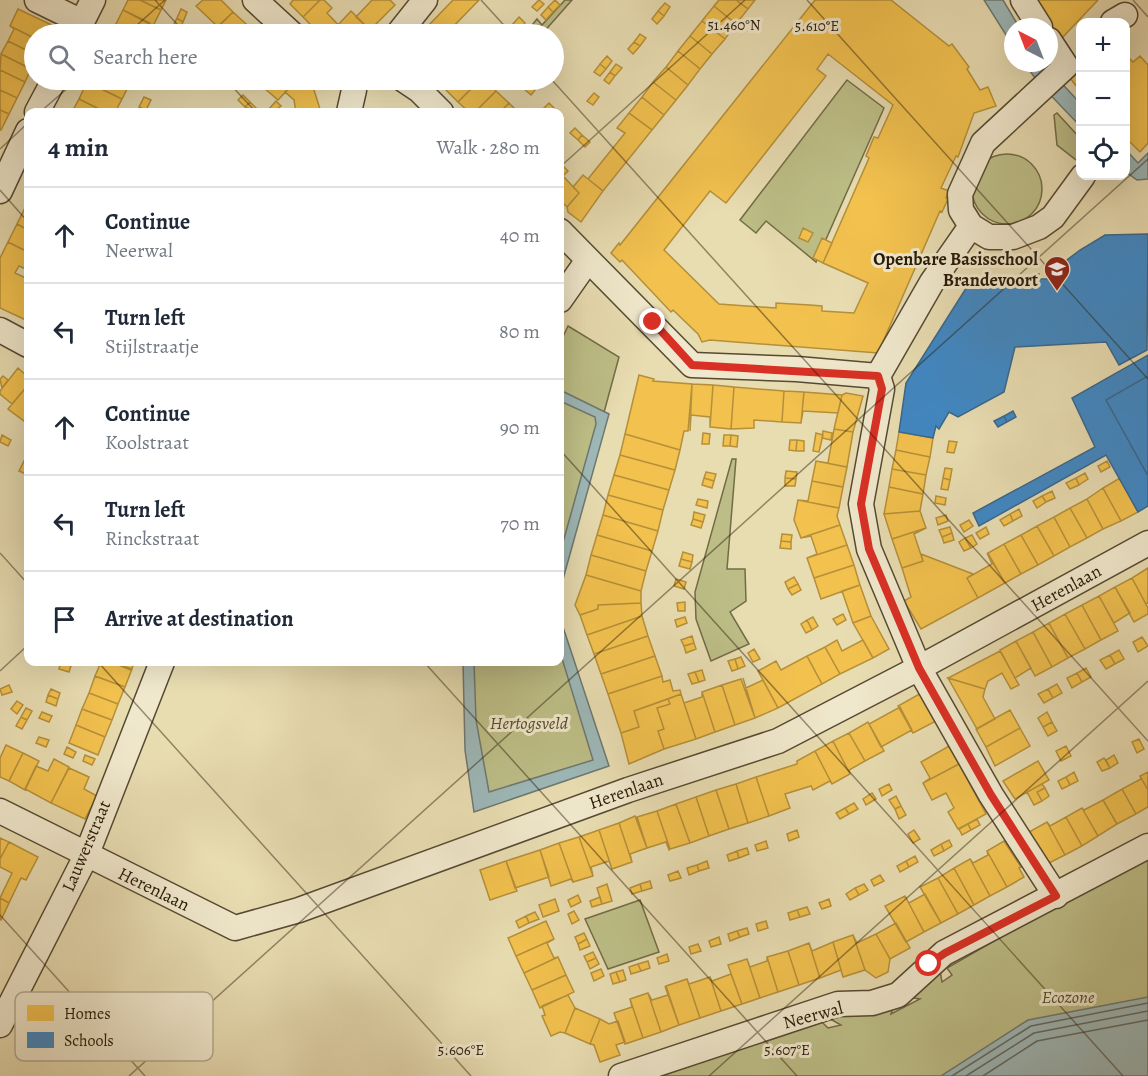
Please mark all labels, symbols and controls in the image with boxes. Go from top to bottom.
text: 51.460°N [707,15,761,35]
text: 5.610°E [795,16,839,36]
north arrow [1004,18,1058,72]
map controls [1076,18,1130,180]
button: + [1076,18,1130,72]
search box [24,24,564,90]
icon: search [45,41,78,74]
text: Search here [93,42,198,72]
button: − [1076,72,1130,126]
button: locate [1076,126,1130,180]
text: 4 min [48,130,109,165]
text: Walk · 280 m [436,134,540,161]
text: Continue [105,207,190,237]
icon: ahead [48,219,81,252]
text: 40 m [500,222,540,249]
text: Neerwal [105,237,173,264]
place label: Openbare Basisschool Brandevoort [873,247,1038,292]
school or university icon: Openbare Basisschool Brandevoort [1042,254,1072,292]
text: Turn left [105,303,185,333]
route end [639,308,665,334]
icon: left [48,315,81,348]
text: 80 m [499,318,540,345]
text: Stijlstraatje [105,333,199,360]
text: Continue [105,399,190,429]
icon: ahead [48,411,81,444]
text: 90 m [500,414,540,441]
text: Koolstraat [105,429,189,456]
text: Turn left [105,495,185,525]
icon: left [48,507,81,540]
text: 70 m [500,510,540,537]
text: Rinckstraat [105,525,199,552]
street label: Herenlaan [1027,559,1106,617]
icon: arrive [48,603,81,636]
text: Arrive at destination [105,604,294,634]
park label: Hertogsveld [490,711,569,735]
street label: Herenlaan [586,767,666,815]
street label: Lauwerstraat [56,797,116,895]
street label: Herenlaan [114,861,194,917]
route start [915,950,941,976]
park label: Ecozone [1042,985,1095,1009]
legend [15,992,213,1061]
street label: Neerwal [780,995,846,1034]
text: Homes [64,1003,111,1025]
text: Schools [64,1030,114,1052]
text: 5.606°E [438,1040,484,1060]
text: 5.607°E [764,1040,810,1060]

